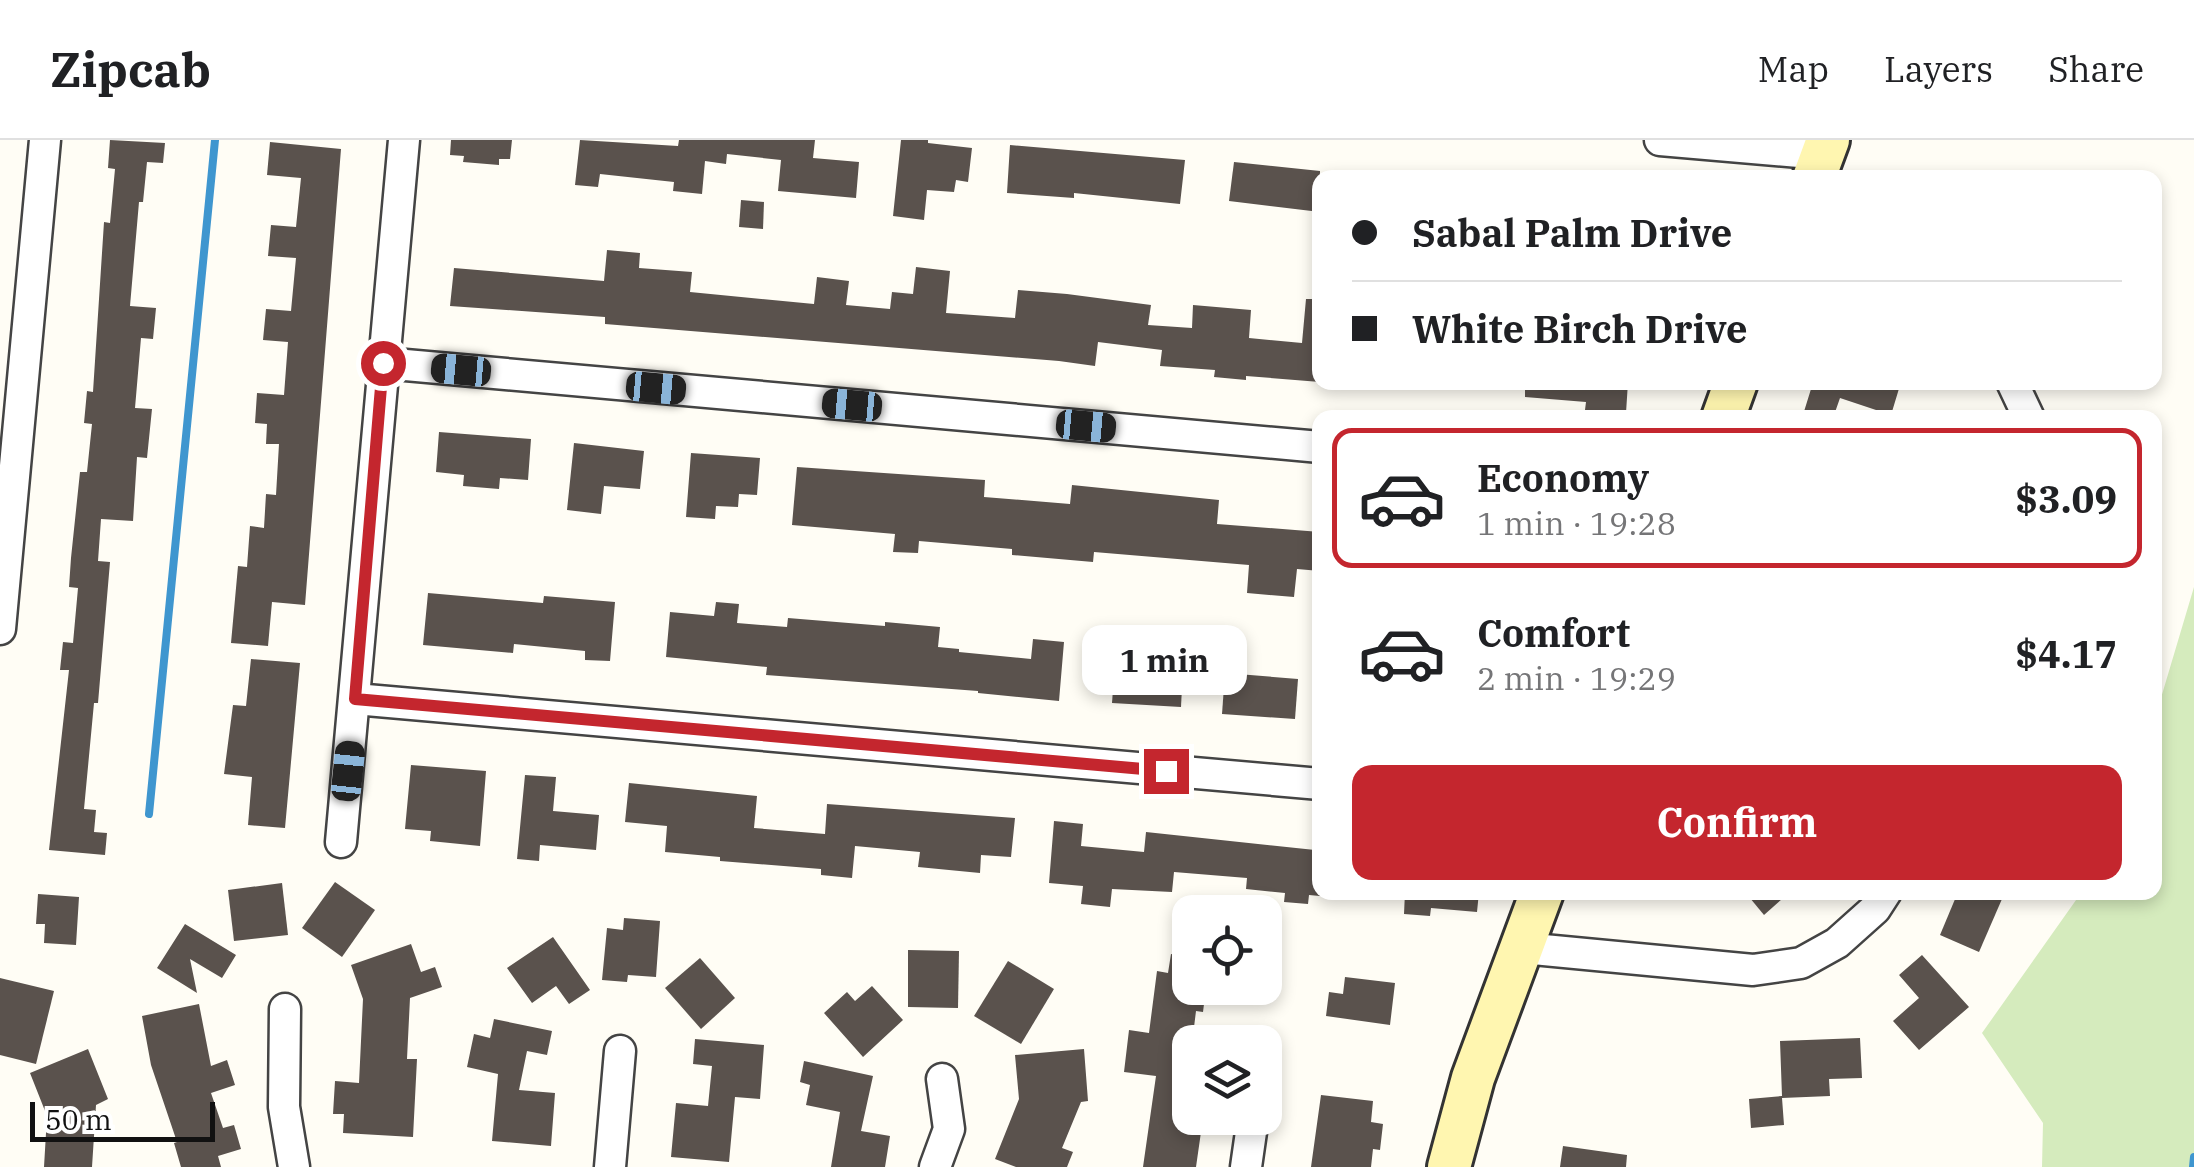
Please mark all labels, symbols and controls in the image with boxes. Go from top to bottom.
text: Zipcab [50,38,211,100]
text: Map [1758,46,1829,92]
text: Layers [1884,46,1993,92]
text: Share [2048,46,2144,92]
text: Sabal Palm Drive [1412,208,1732,257]
text: White Birch Drive [1412,304,1748,353]
route start [361,341,406,386]
car [430,352,492,388]
car [625,370,687,406]
car [821,387,883,423]
car [1055,408,1117,444]
icon: car [1357,453,1447,543]
text: Economy [1477,453,1649,502]
text: $3.09 [2015,474,2117,523]
text: 1 min · 19:28 [1477,502,1676,544]
icon: car [1357,608,1447,698]
text: Comfort [1477,608,1630,657]
callout: 1 min [1084,626,1248,696]
text: $4.17 [2015,629,2117,678]
text: 1 min [1120,639,1209,681]
text: 2 min · 19:29 [1477,657,1676,699]
car [330,740,366,802]
route end [1144,749,1189,794]
button: Confirm [1352,765,2122,880]
map controls [1172,895,1282,1135]
button: locate [1172,895,1282,1005]
button: layers [1172,1025,1282,1135]
scale bar [30,1097,215,1142]
text: 50 m [45,1101,112,1138]

